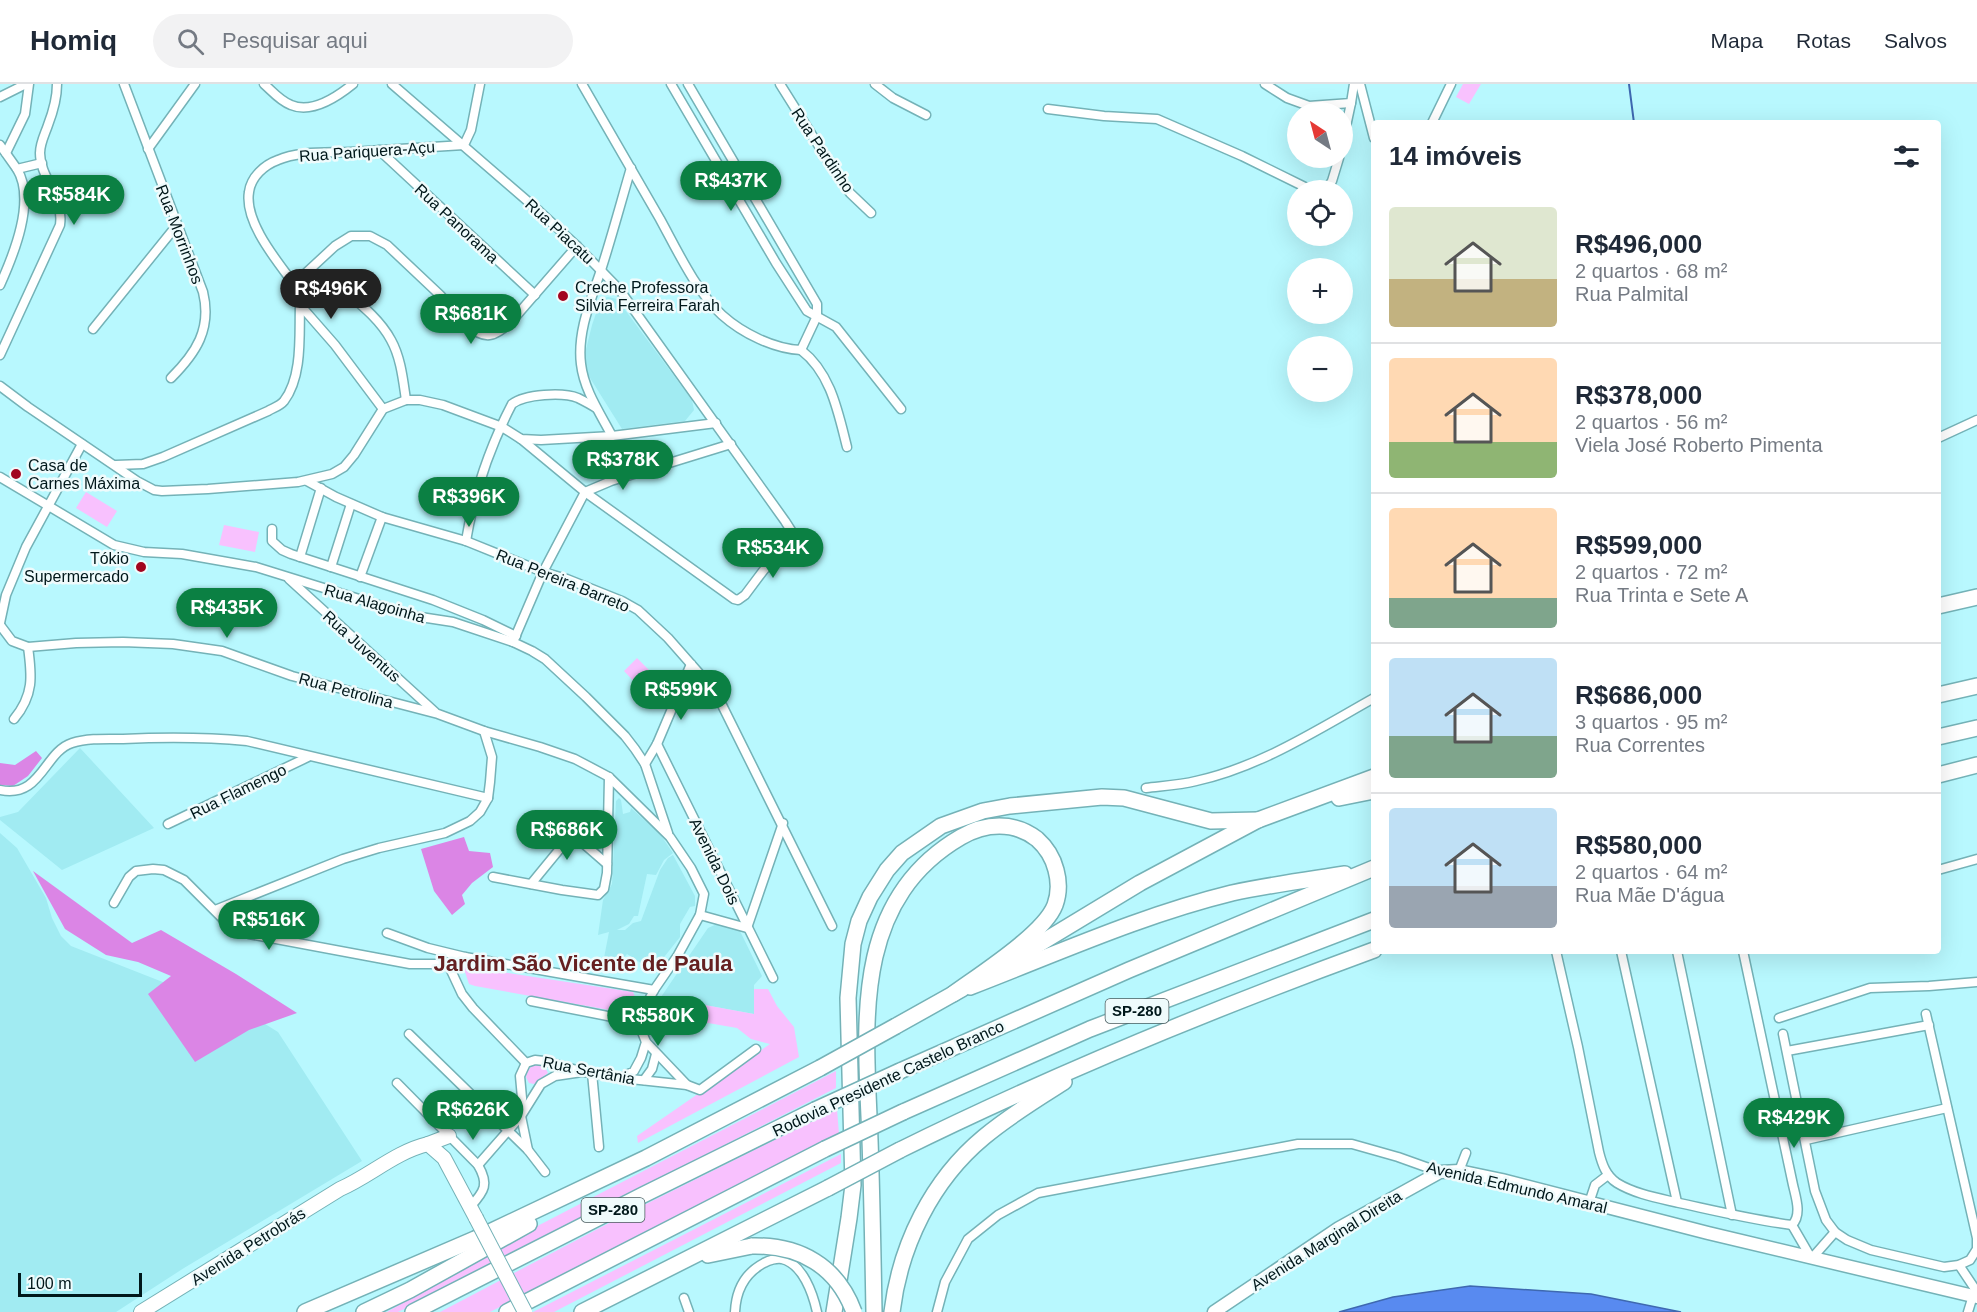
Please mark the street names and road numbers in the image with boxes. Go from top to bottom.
street label: Rua Pardinho [788,105,857,196]
street label: Rua Pariquera-Açu [299,138,436,165]
street label: Rua Panorama [412,180,502,266]
street label: Rua Morrinhos [153,182,206,286]
street label: Rua Piacatu [522,195,597,267]
street label: Rua Pereira Barreto [494,546,632,615]
street label: Rua Alagoinha [322,581,427,626]
street label: Rua Juventus [320,607,404,685]
street label: Rua Petrolina [297,670,395,711]
street label: Rua Flamengo [187,761,289,822]
street label: Avenida Dois [686,815,743,907]
road number: SP-280 [1106,999,1168,1023]
street label: Rodovia Presidente Castelo Branco [770,1017,1007,1140]
street label: Rua Sertânia [541,1053,636,1088]
street label: Avenida Edmundo Amaral [1425,1158,1609,1217]
street label: Avenida Marginal Direita [1248,1187,1405,1294]
road number: SP-280 [582,1198,644,1222]
street label: Avenida Petrobrás [188,1204,308,1288]

